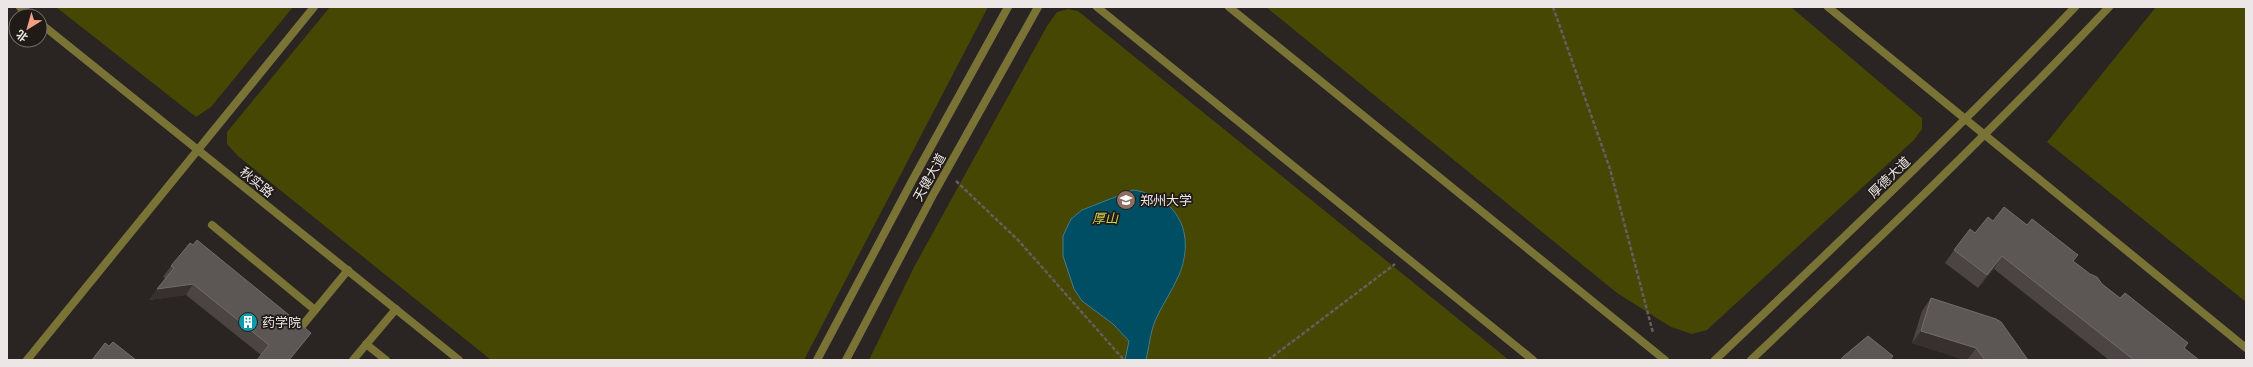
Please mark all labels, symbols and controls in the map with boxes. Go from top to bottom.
north arrow [8,8,48,48]
text: 北 [13,27,31,46]
street label: 天健大道 [909,150,949,204]
street label: 厚德大道 [1864,152,1914,202]
street label: 秋实路 [236,163,278,201]
school or university icon: 郑州大学 [1115,189,1137,211]
place label: 郑州大学 [1140,191,1192,209]
park label: 厚山 [1092,209,1119,227]
building icon: 药学院 [237,311,259,333]
place label: 药学院 [262,313,301,331]

